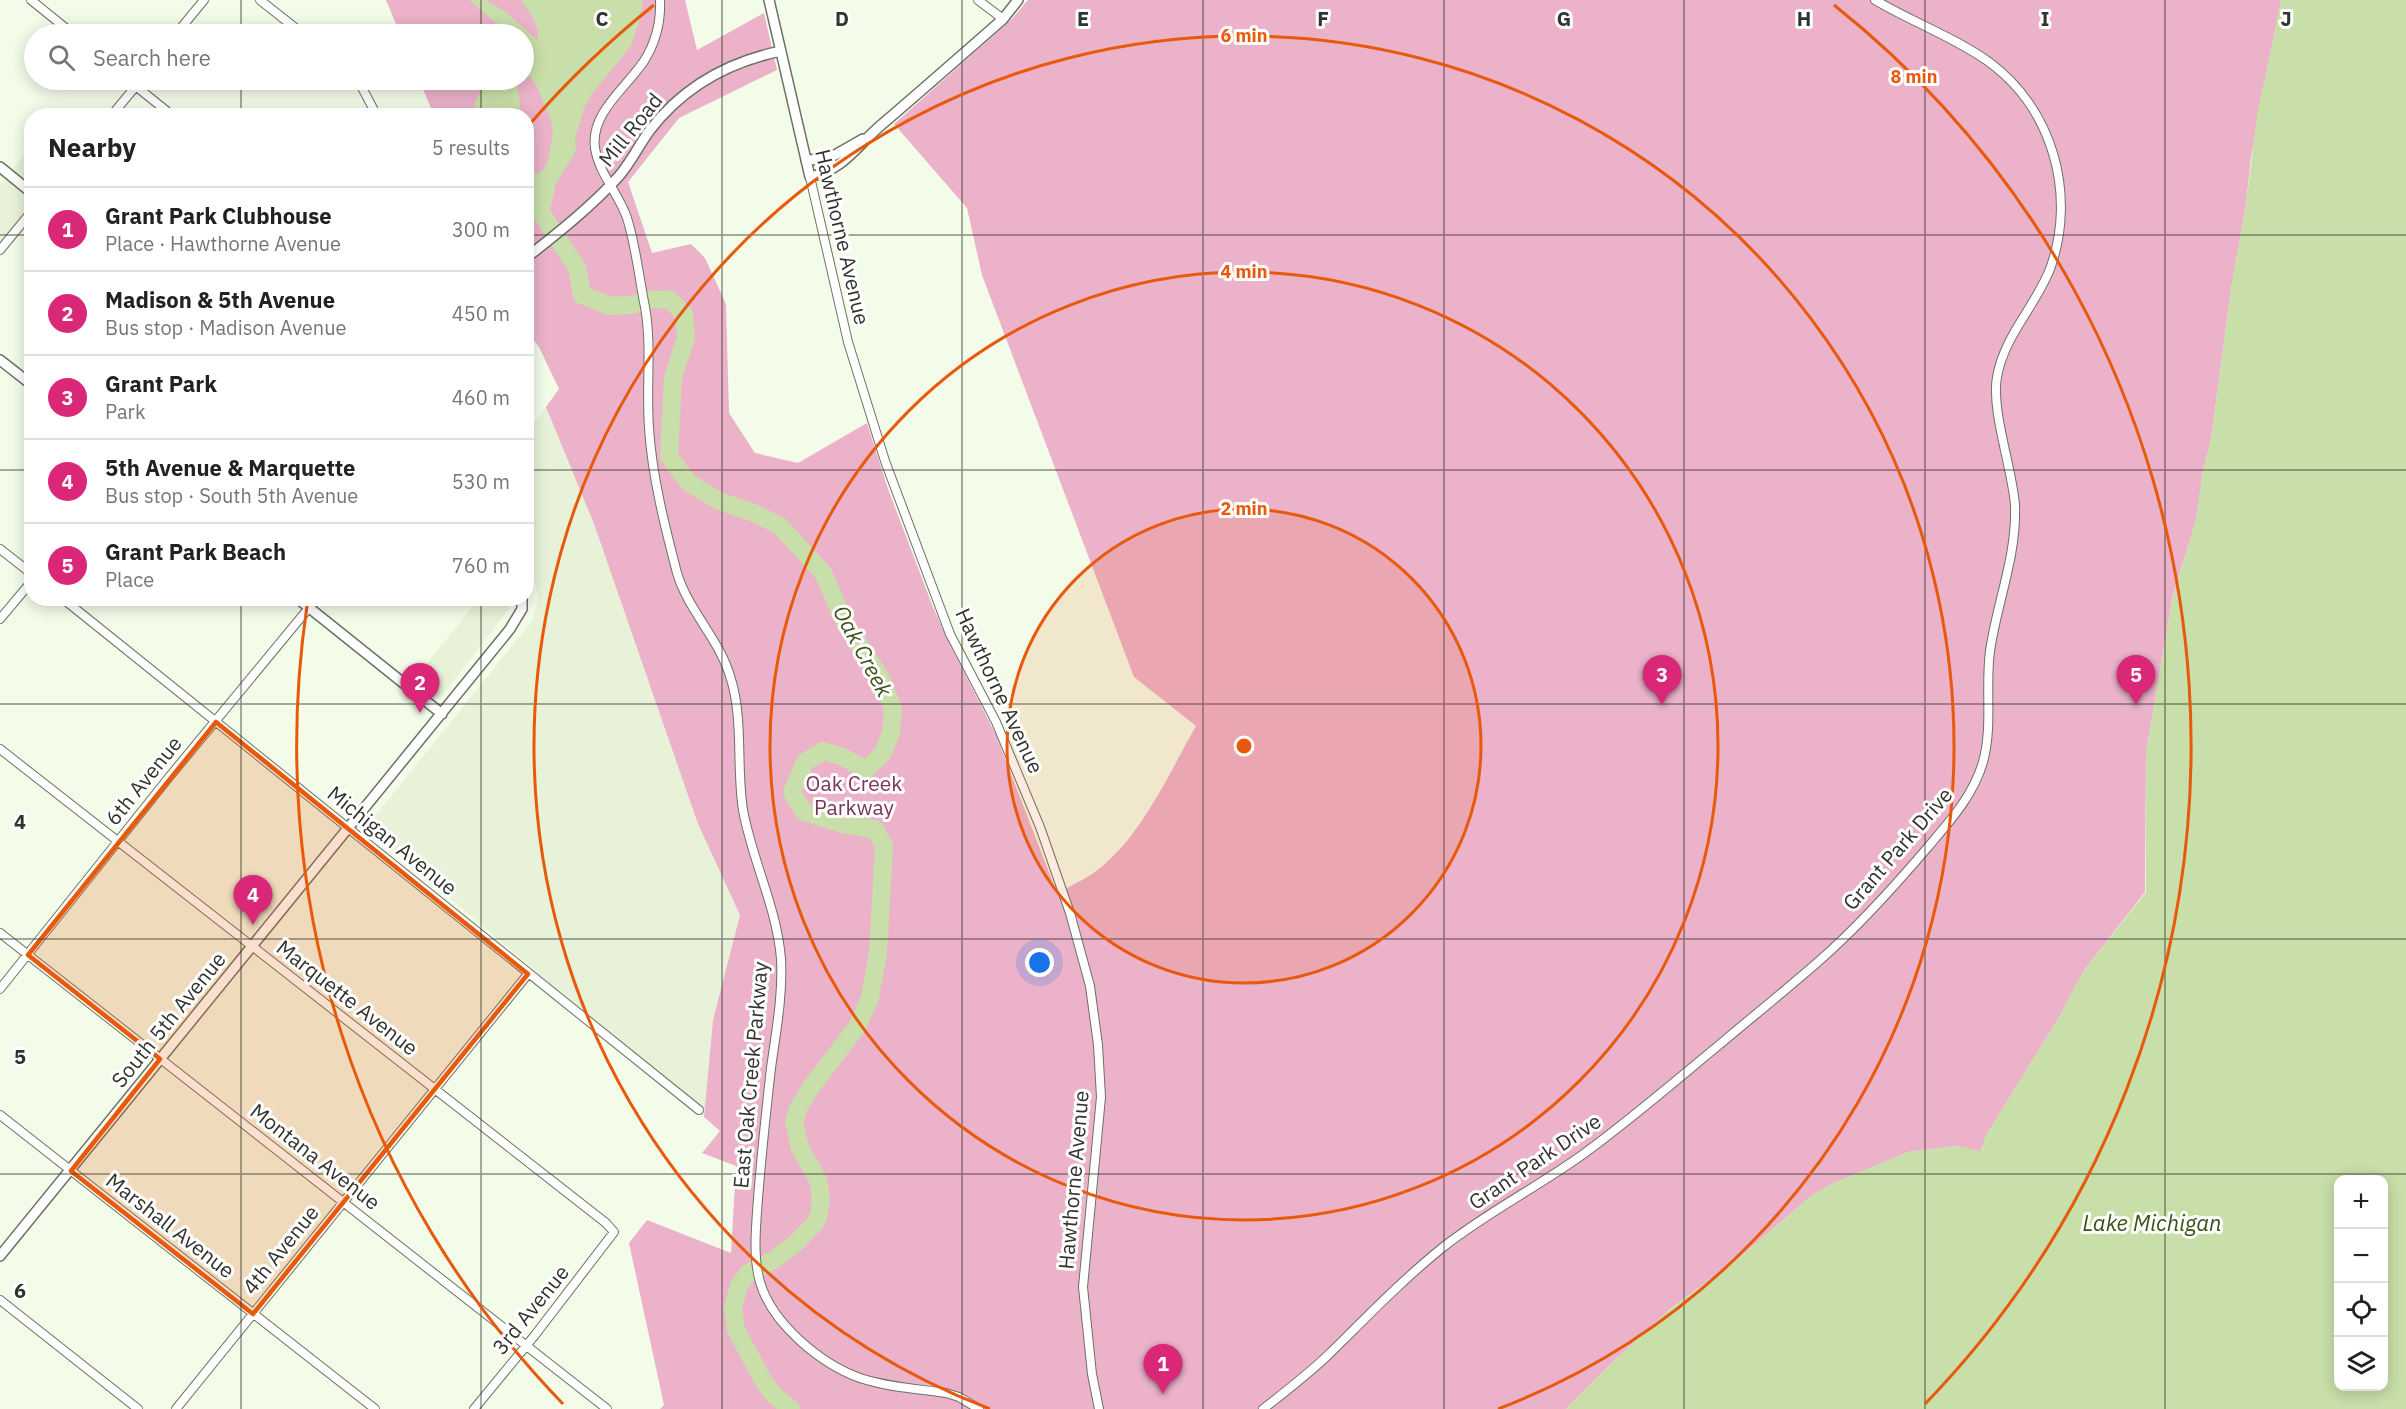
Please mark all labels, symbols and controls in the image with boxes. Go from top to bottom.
text: C [595,5,609,32]
text: D [835,5,849,32]
text: E [1077,5,1089,32]
text: F [1317,5,1329,32]
text: G [1557,5,1571,32]
text: H [1797,5,1811,32]
text: I [2041,5,2049,32]
text: J [2280,5,2292,32]
search box [24,24,534,90]
text: 6 min [1220,24,1268,47]
icon: search [45,41,78,74]
text: Search here [93,43,211,72]
text: 8 min [1890,65,1938,88]
street label: Mill Road [592,87,668,172]
text: Nearby [48,130,136,164]
text: 5 results [432,134,510,161]
street label: Hawthorne Avenue [809,146,877,327]
text: Grant Park Clubhouse [105,201,332,230]
text: 1 [62,216,74,243]
text: 300 m [452,216,510,243]
text: Place · Hawthorne Avenue [105,230,341,257]
text: 4 min [1220,260,1268,283]
text: Madison & 5th Avenue [105,285,335,314]
text: 2 [62,300,74,327]
text: 450 m [452,300,510,327]
text: Bus stop · Madison Avenue [105,314,347,341]
text: Grant Park [105,369,217,398]
text: 3 [62,384,74,411]
text: 460 m [452,384,510,411]
text: Park [105,398,145,425]
text: 5th Avenue & Marquette [105,453,355,482]
text: 4 [62,468,74,495]
text: 530 m [452,468,510,495]
text: Bus stop · South 5th Avenue [105,482,358,509]
text: 2 min [1220,497,1268,520]
text: Grant Park Beach [105,537,286,566]
text: 5 [62,552,74,579]
text: 760 m [452,552,510,579]
text: Place [105,566,154,593]
water label: Oak Creek [827,600,900,702]
street label: Hawthorne Avenue [949,603,1051,778]
pin: 3 [1642,656,1682,705]
pin: 5 [2116,656,2156,705]
pin: 2 [400,664,440,713]
street label: 6th Avenue [99,730,188,831]
centre of rings [1234,736,1254,756]
park label: Oak Creek Parkway [806,769,902,821]
street label: Michigan Avenue [322,779,463,901]
street label: Grant Park Drive [1836,781,1958,916]
text: 4 [14,808,26,835]
pin: 4 [234,876,272,925]
street label: Marquette Avenue [271,933,424,1061]
street label: South 5th Avenue [105,946,232,1093]
your location [1025,948,1054,977]
street label: East Oak Creek Parkway [726,960,774,1190]
text: 5 [14,1043,26,1070]
street label: Hawthorne Avenue [1051,1089,1095,1271]
street label: Montana Avenue [245,1097,386,1216]
street label: Grant Park Drive [1463,1107,1606,1216]
street label: Marshall Avenue [101,1166,241,1284]
map controls [2334,1175,2388,1391]
button: + [2334,1175,2388,1229]
street label: 4th Avenue [236,1199,325,1300]
water label: Lake Michigan [2082,1208,2222,1237]
button: − [2334,1229,2388,1283]
street label: 3rd Avenue [486,1259,575,1360]
text: 6 [14,1277,26,1304]
button: locate [2334,1283,2388,1337]
button: layers [2334,1337,2388,1391]
pin: 1 [1144,1344,1182,1394]

